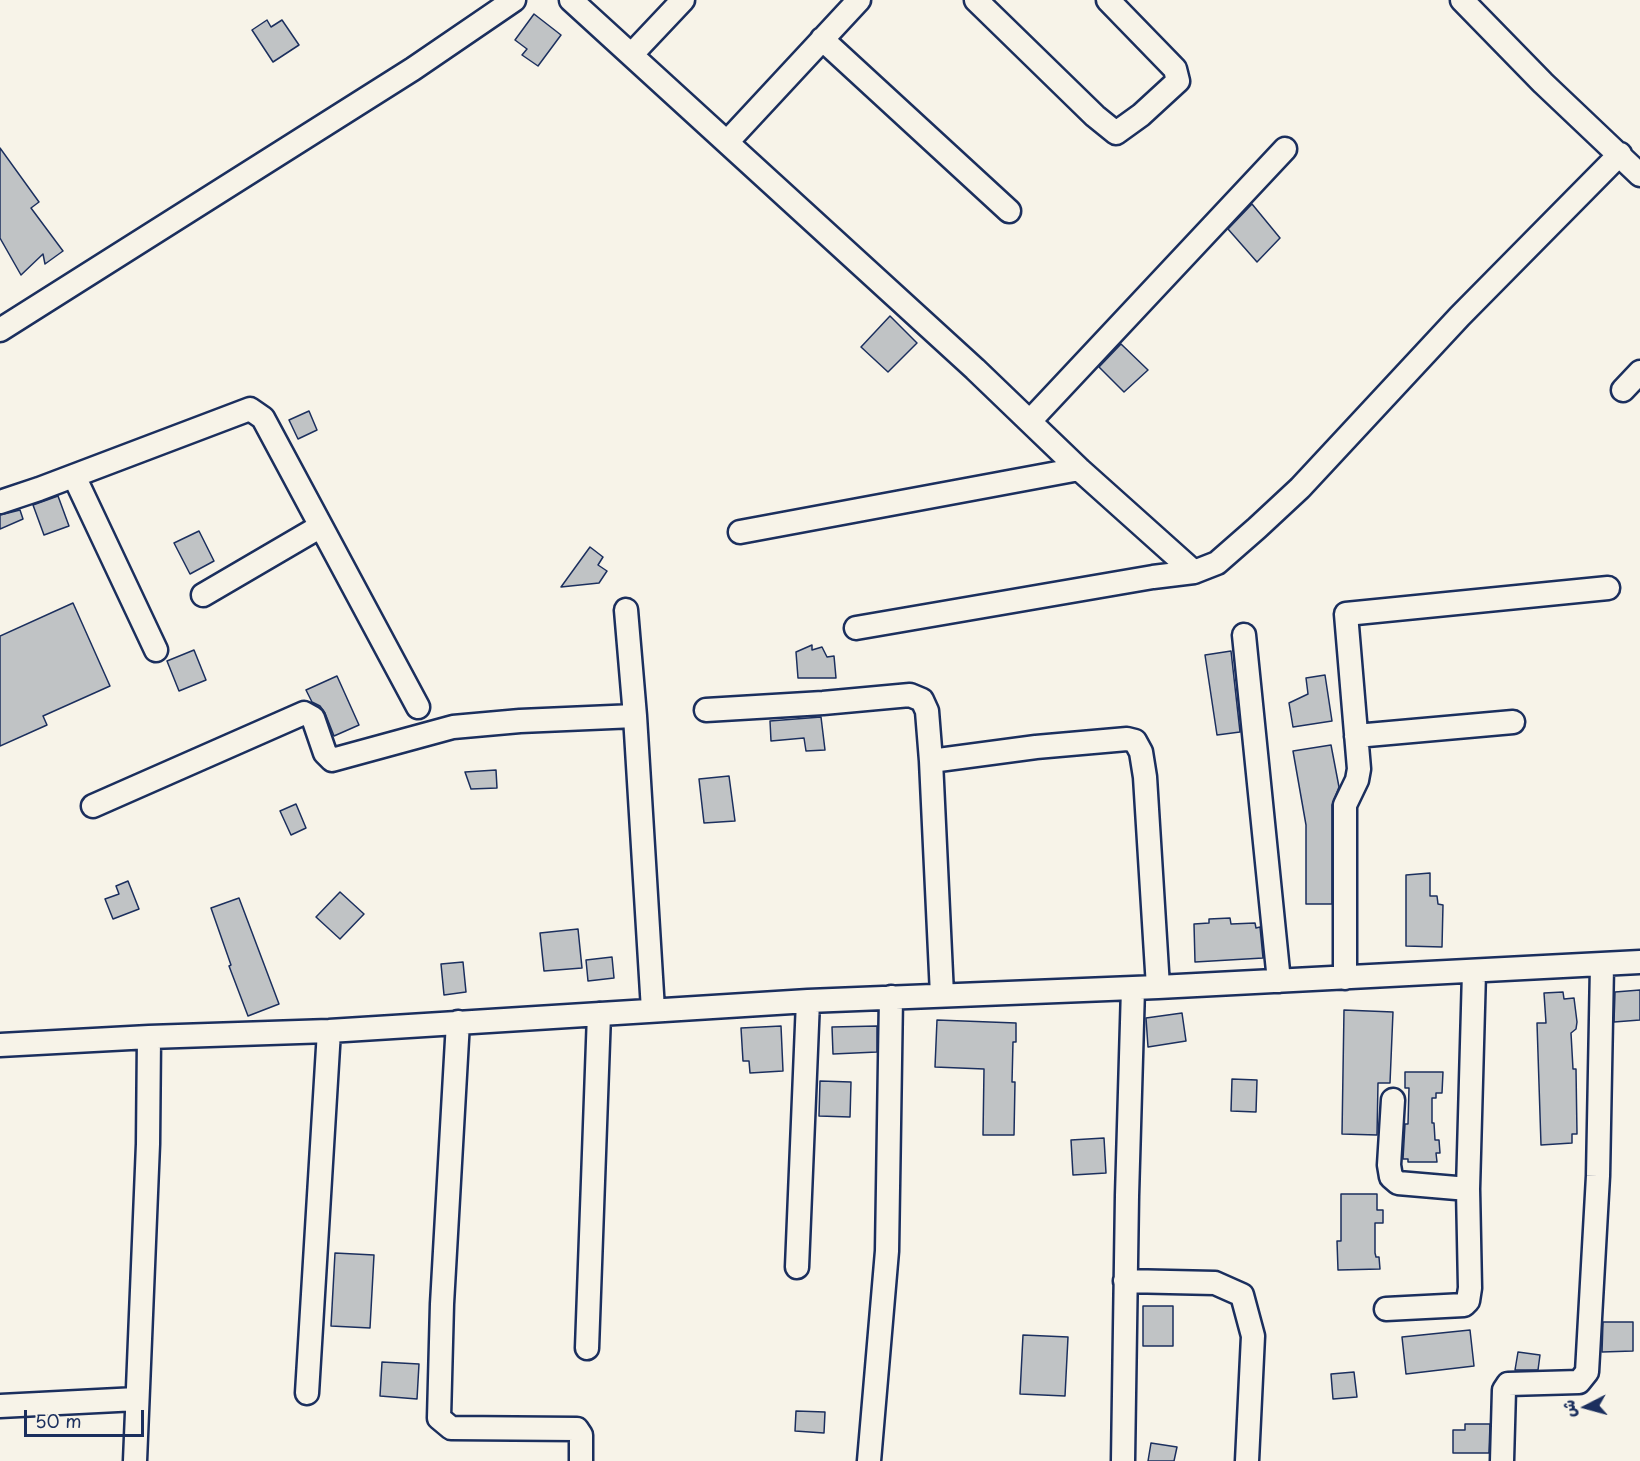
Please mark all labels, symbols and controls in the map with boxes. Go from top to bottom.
north arrow [1556,1377,1616,1437]
scale bar [27,1398,147,1436]
text: ش [1555,1399,1581,1419]
text: 50 m [35,1407,82,1434]

